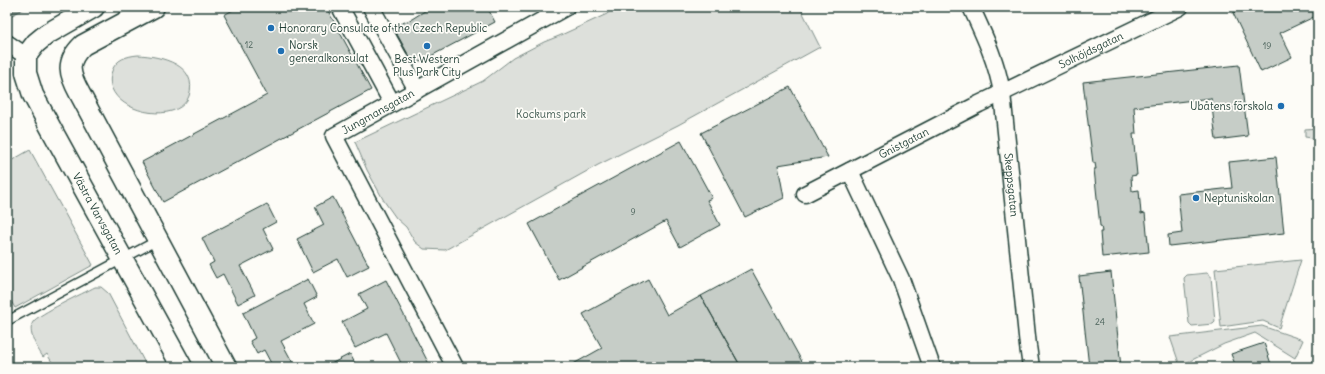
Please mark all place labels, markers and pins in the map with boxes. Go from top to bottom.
place label: Honorary Consulate of the Czech Republic [279,21,488,35]
marker: Honorary Consulate of the Czech Republic [266,23,276,33]
place label: Norsk generalkonsulat [289,38,369,65]
marker: Best Western Plus Park City [422,41,432,51]
marker: Norsk generalkonsulat [276,46,286,56]
place label: Best Western Plus Park City [393,52,461,79]
place label: Ubåtens förskola [1190,99,1273,113]
marker: Ubåtens förskola [1276,101,1286,111]
place label: Neptuniskolan [1204,191,1274,205]
marker: Neptuniskolan [1191,193,1201,203]

